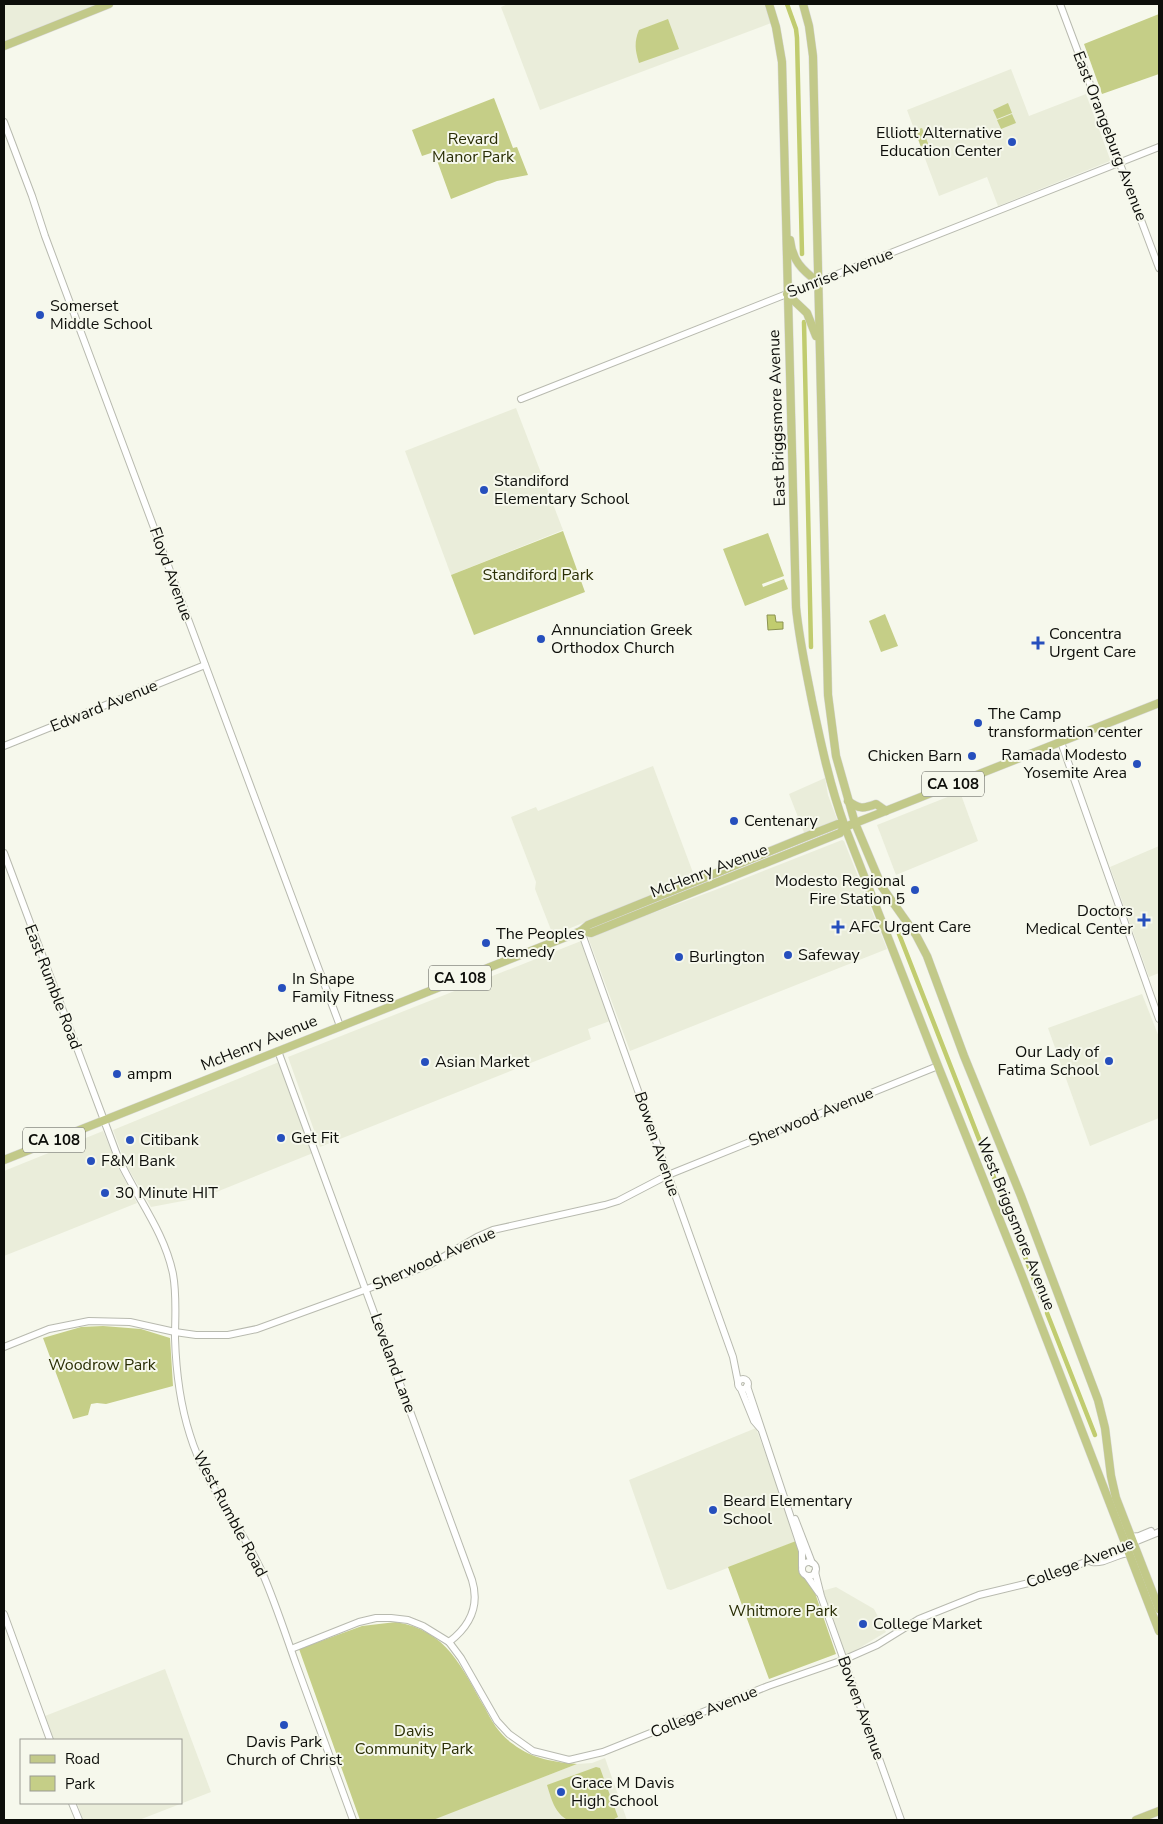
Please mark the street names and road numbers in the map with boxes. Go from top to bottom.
street label: East Orangeburg Avenue [1067,48,1153,224]
street label: Sunrise Avenue [784,243,896,303]
street label: East Briggsmore Avenue [763,329,791,507]
street label: Floyd Avenue [144,524,198,624]
street label: Edward Avenue [47,674,161,738]
road number: CA 108 [922,772,984,796]
street label: McHenry Avenue [647,839,771,903]
street label: East Rumble Road [19,921,87,1053]
road number: CA 108 [429,966,491,990]
street label: McHenry Avenue [197,1010,321,1076]
street label: Sherwood Avenue [745,1082,877,1152]
street label: Bowen Avenue [629,1089,685,1199]
road number: CA 108 [23,1128,85,1152]
street label: West Briggsmore Avenue [971,1134,1061,1314]
street label: Sherwood Avenue [369,1222,499,1296]
street label: Leveland Lane [365,1310,421,1416]
street label: West Rumble Road [187,1447,273,1581]
street label: College Avenue [1023,1532,1137,1594]
street label: Bowen Avenue [832,1653,890,1763]
street label: College Avenue [647,1681,761,1743]

